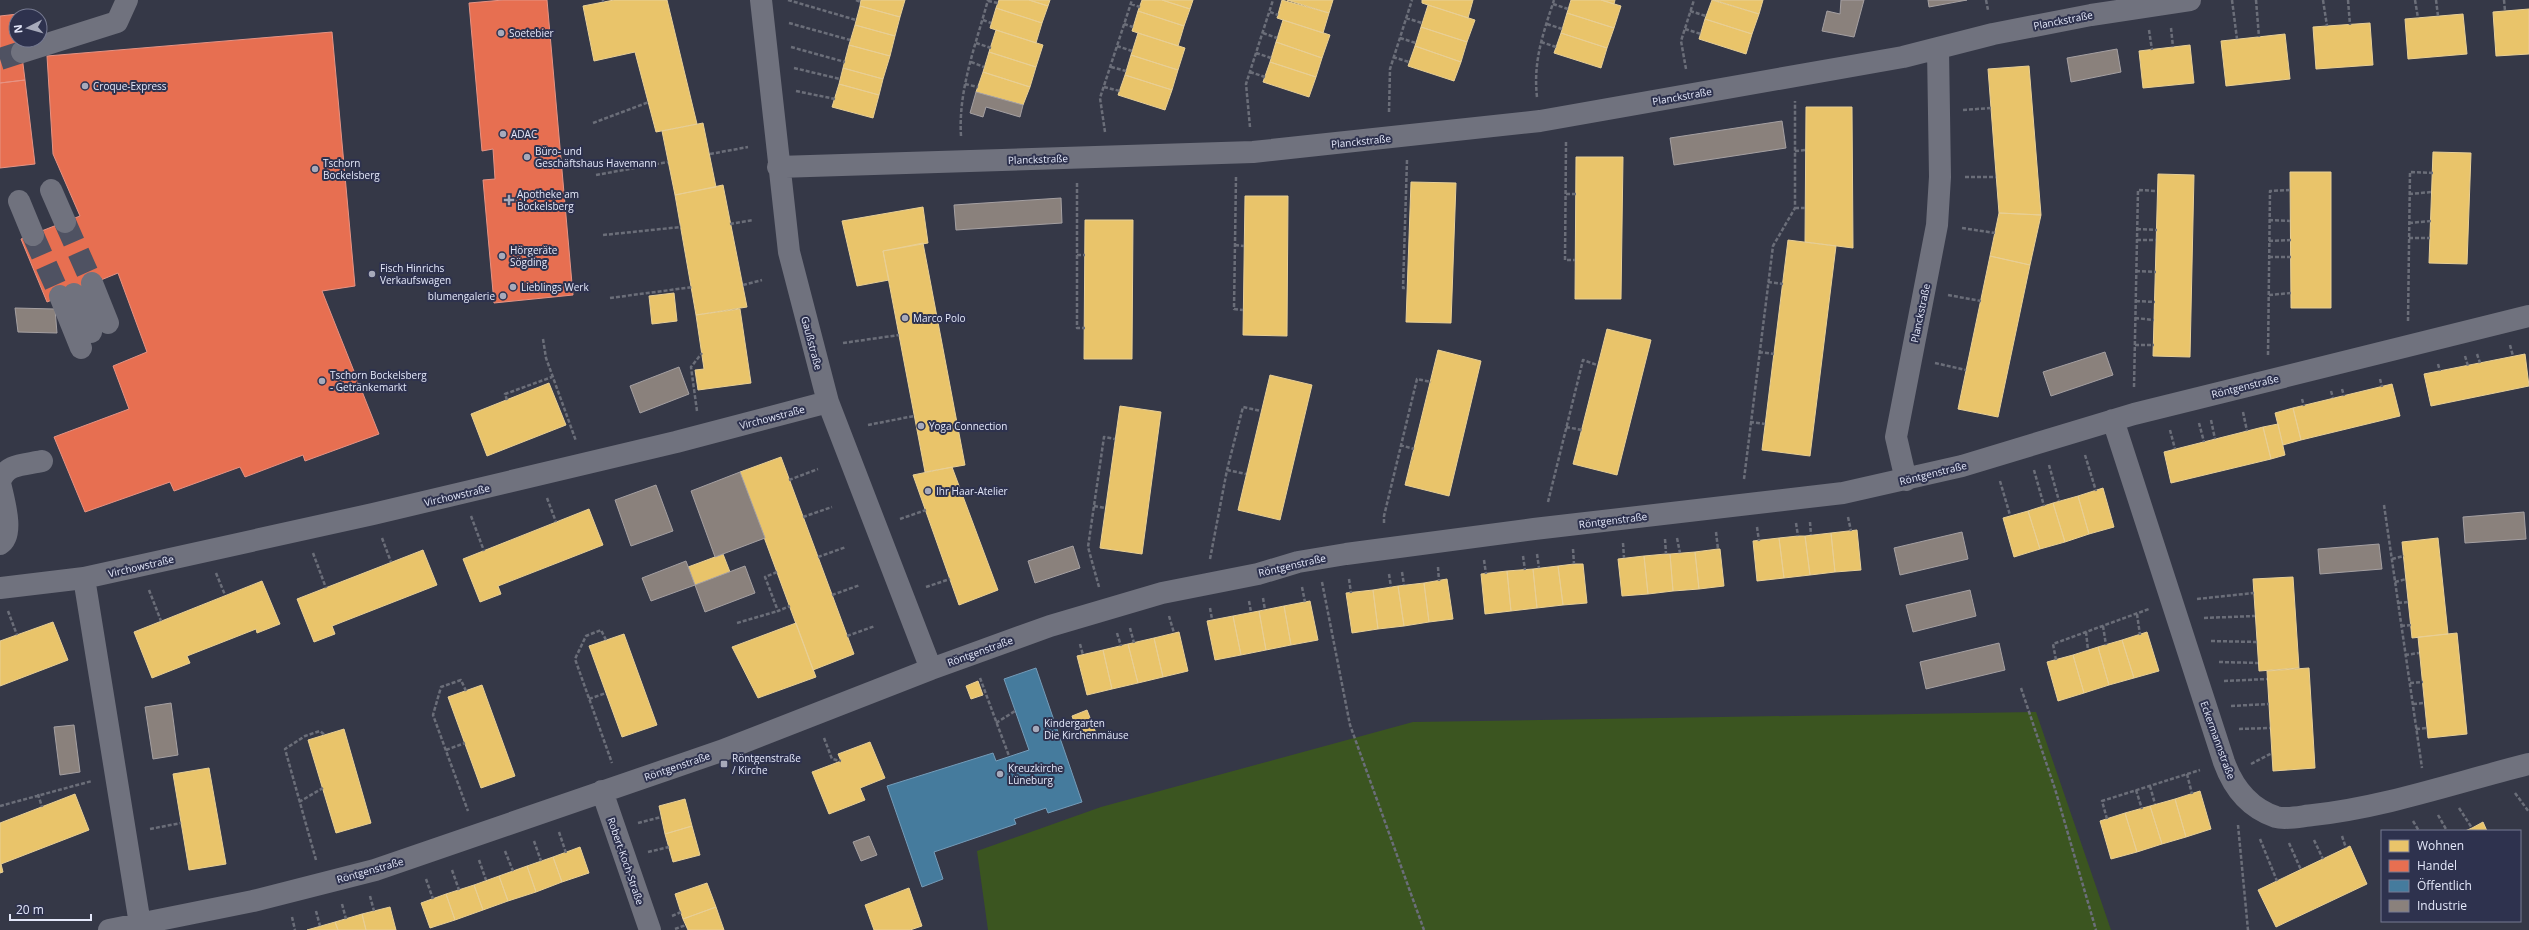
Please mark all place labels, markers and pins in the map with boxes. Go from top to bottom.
place label: Soetebier [509,26,554,40]
marker: Soetebier [496,28,506,38]
place label: Croque-Express [93,79,167,93]
marker: Croque-Express [80,81,90,91]
place label: ADAC [511,127,537,141]
marker: ADAC [498,129,508,139]
place label: Büro- und Geschäftshaus Havemann [535,144,657,170]
marker: Büro- und Geschäftshaus Havemann [522,152,532,162]
place label: Tschorn Bockelsberg [323,156,380,182]
marker: Tschorn Bockelsberg [310,164,320,174]
place label: Apotheke am Bockelsberg [517,187,579,213]
marker: Apotheke am Bockelsberg [504,195,514,205]
place label: Hörgeräte Sögding [510,243,558,269]
marker: Hörgeräte Sögding [497,251,507,261]
place label: Fisch Hinrichs Verkaufswagen [380,261,451,287]
marker: Fisch Hinrichs Verkaufswagen [367,269,377,279]
place label: Lieblings Werk [521,280,589,294]
marker: Lieblings Werk [508,282,518,292]
place label: blumengalerie [428,289,495,303]
marker: blumengalerie [498,291,508,301]
place label: Marco Polo [913,311,966,325]
marker: Marco Polo [900,313,910,323]
place label: Tschorn Bockelsberg - Getränkemarkt [330,368,427,394]
marker: Tschorn Bockelsberg - Getränkemarkt [317,376,327,386]
place label: Yoga Connection [929,419,1007,433]
marker: Yoga Connection [916,421,926,431]
place label: Ihr Haar-Atelier [936,484,1008,498]
marker: Ihr Haar-Atelier [923,486,933,496]
place label: Kindergarten Die Kirchenmäuse [1044,716,1129,742]
marker: Kindergarten Die Kirchenmäuse [1031,724,1041,734]
place label: Röntgenstraße / Kirche [732,751,801,777]
marker: Röntgenstraße / Kirche [719,759,729,769]
place label: Kreuzkirche Lüneburg [1008,761,1063,787]
marker: Kreuzkirche Lüneburg [995,769,1005,779]

